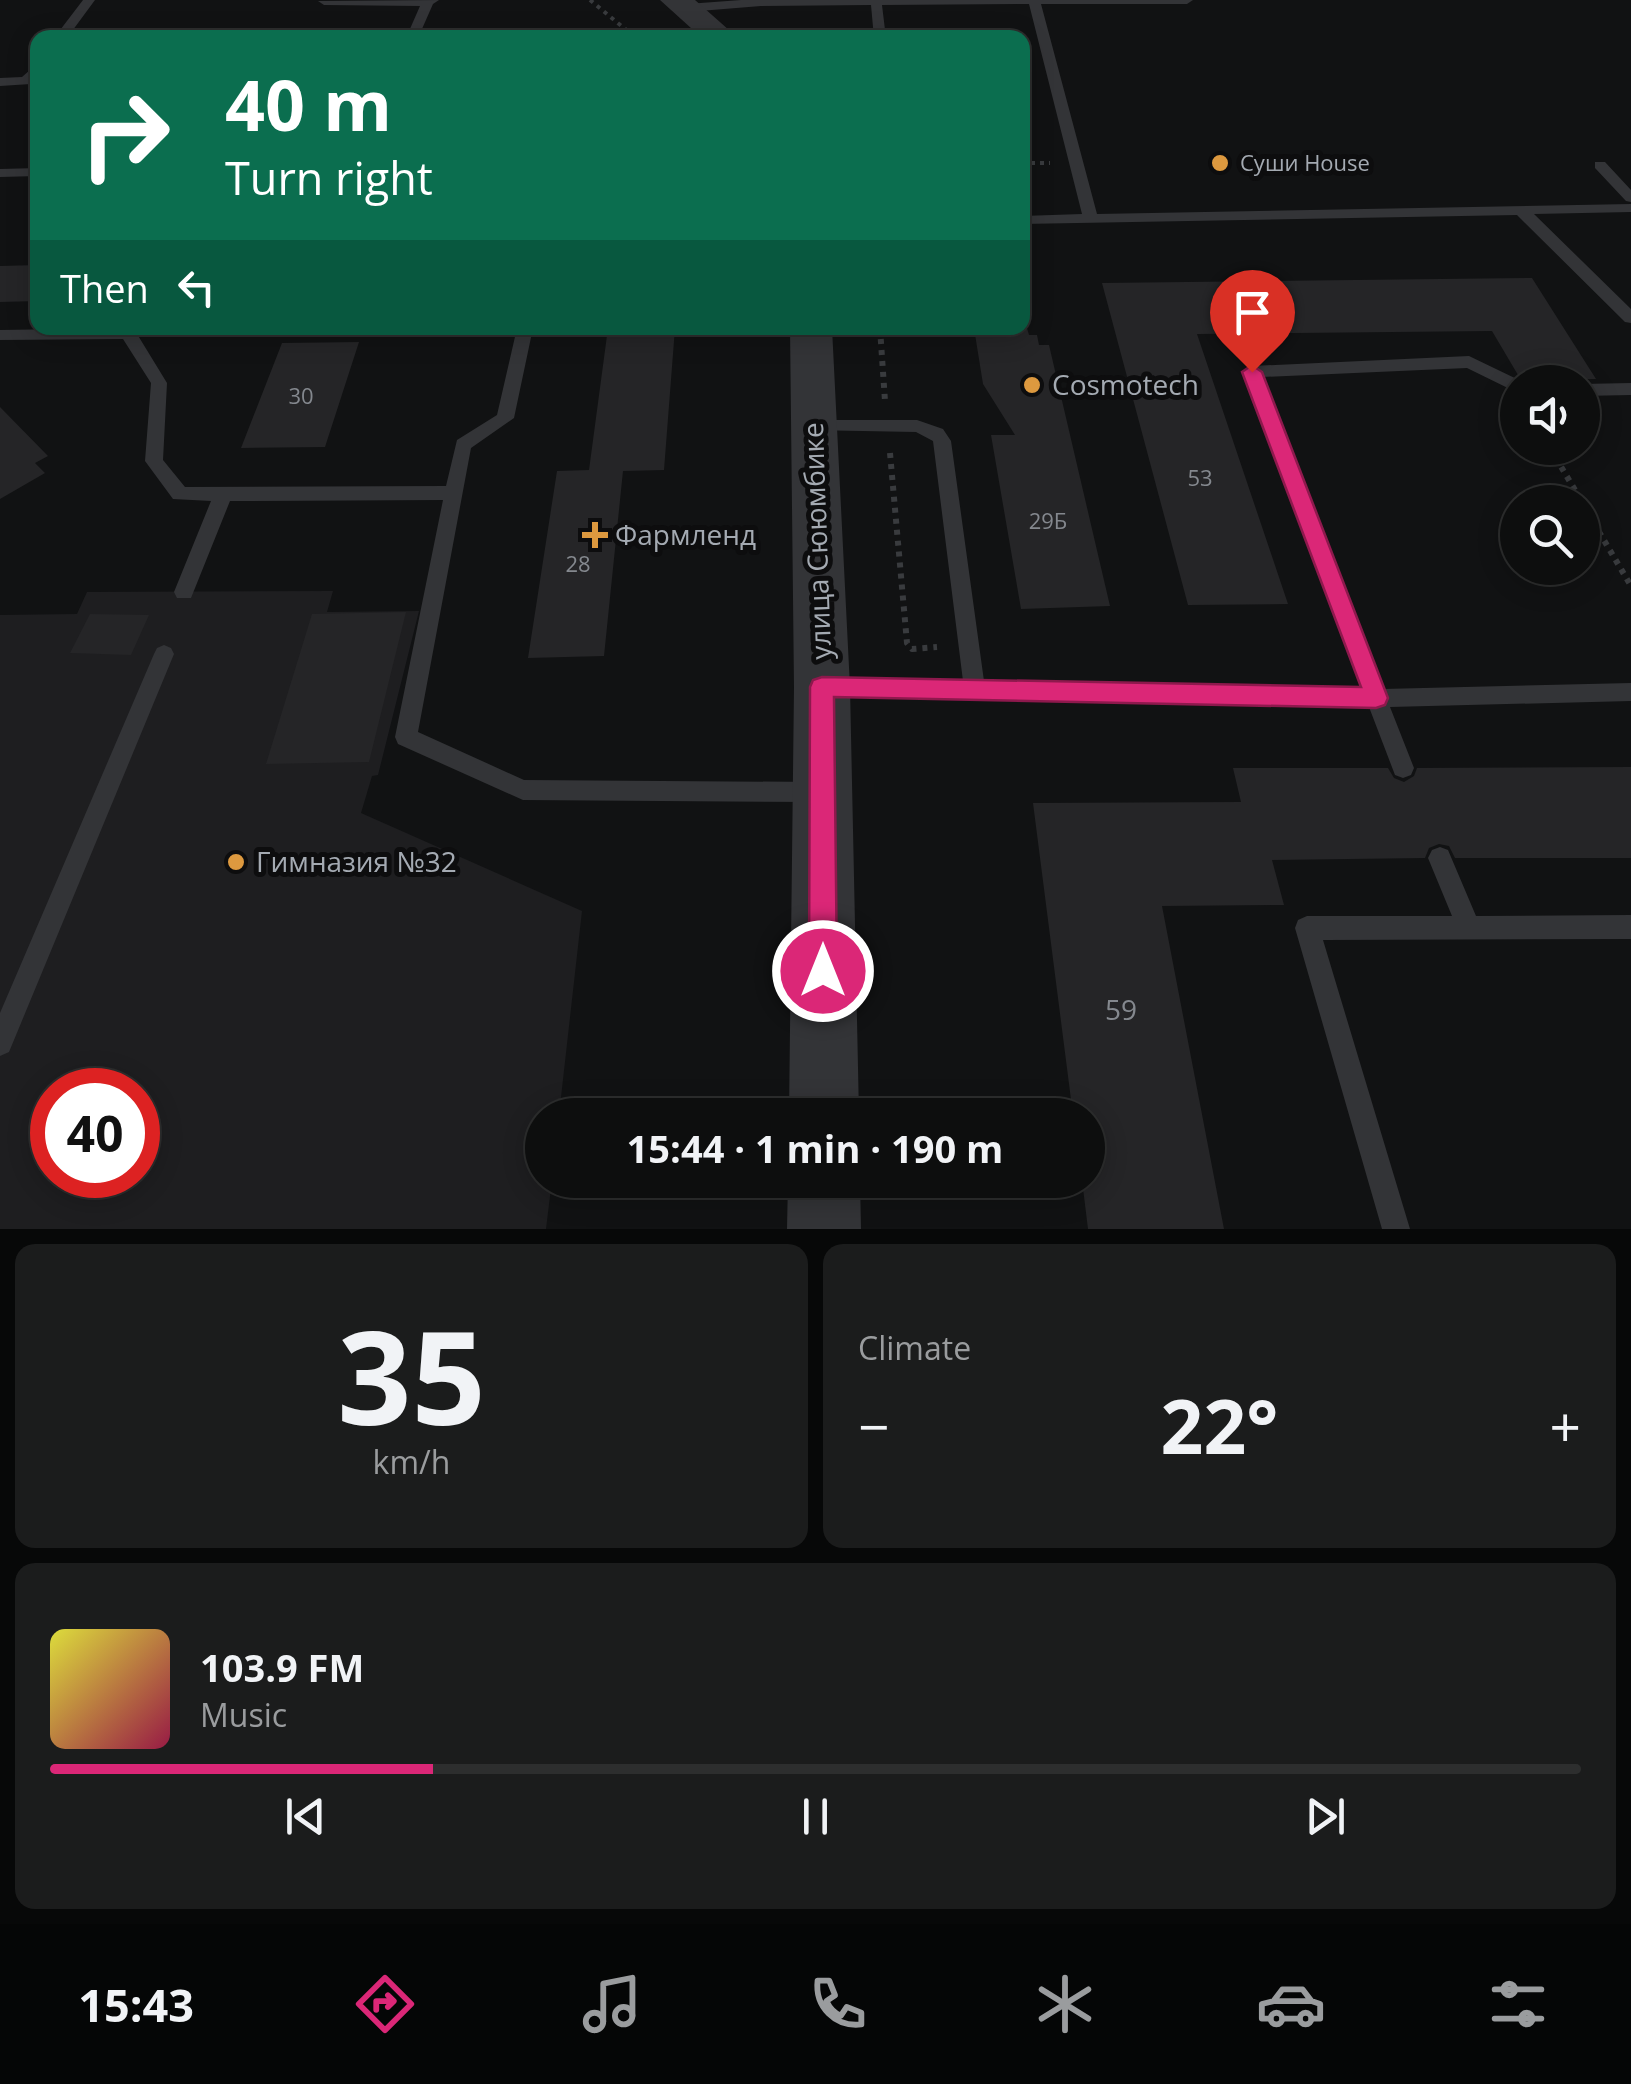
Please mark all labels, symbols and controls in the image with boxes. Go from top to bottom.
text: 40 m [225,56,392,152]
icon: right [60,70,190,200]
text: Turn right [225,147,433,208]
place label: Суши House [1240,147,1370,177]
marker: Суши House [1209,152,1231,174]
icon: left [169,260,224,315]
text: Then [60,262,149,314]
pin [1210,270,1295,373]
icon: arrive [1225,285,1280,340]
place label: Cosmotech [1052,365,1199,403]
map controls [1500,365,1600,585]
button: sound [1500,365,1600,465]
marker: Cosmotech [1021,374,1043,396]
house number: 30 [288,380,314,410]
street label: улица Сююмбике [793,422,839,660]
house number: 53 [1187,462,1213,492]
button: search [1500,485,1600,585]
house number: 29Б [1029,505,1067,535]
place label: Фармленд [615,515,756,553]
marker: Фармленд [584,524,606,546]
house number: 28 [565,548,591,578]
place label: Гимназия №32 [256,842,457,880]
marker: Гимназия №32 [225,851,247,873]
position arrow [771,919,875,1023]
house number: 59 [1105,990,1137,1028]
speed limit sign: 40 [30,1068,160,1198]
text: 15:44 · 1 min · 190 m [627,1122,1003,1174]
text: 35 [337,1286,486,1463]
text: Climate [858,1326,971,1369]
text: 22° [1161,1374,1278,1476]
text: − [858,1388,889,1463]
text: + [1550,1388,1581,1463]
text: km/h [373,1440,450,1483]
text: 103.9 FM [200,1641,364,1693]
text: Music [200,1693,287,1736]
icon: previous [278,1789,333,1844]
icon: pause [788,1789,843,1844]
icon: next [1298,1789,1353,1844]
icon: directions [350,1969,420,2039]
icon: music [577,1969,647,2039]
icon: phone [803,1969,873,2039]
icon: climate [1030,1969,1100,2039]
icon: car [1256,1969,1326,2039]
icon: filters [1483,1969,1553,2039]
text: 15:43 [78,1974,194,2035]

